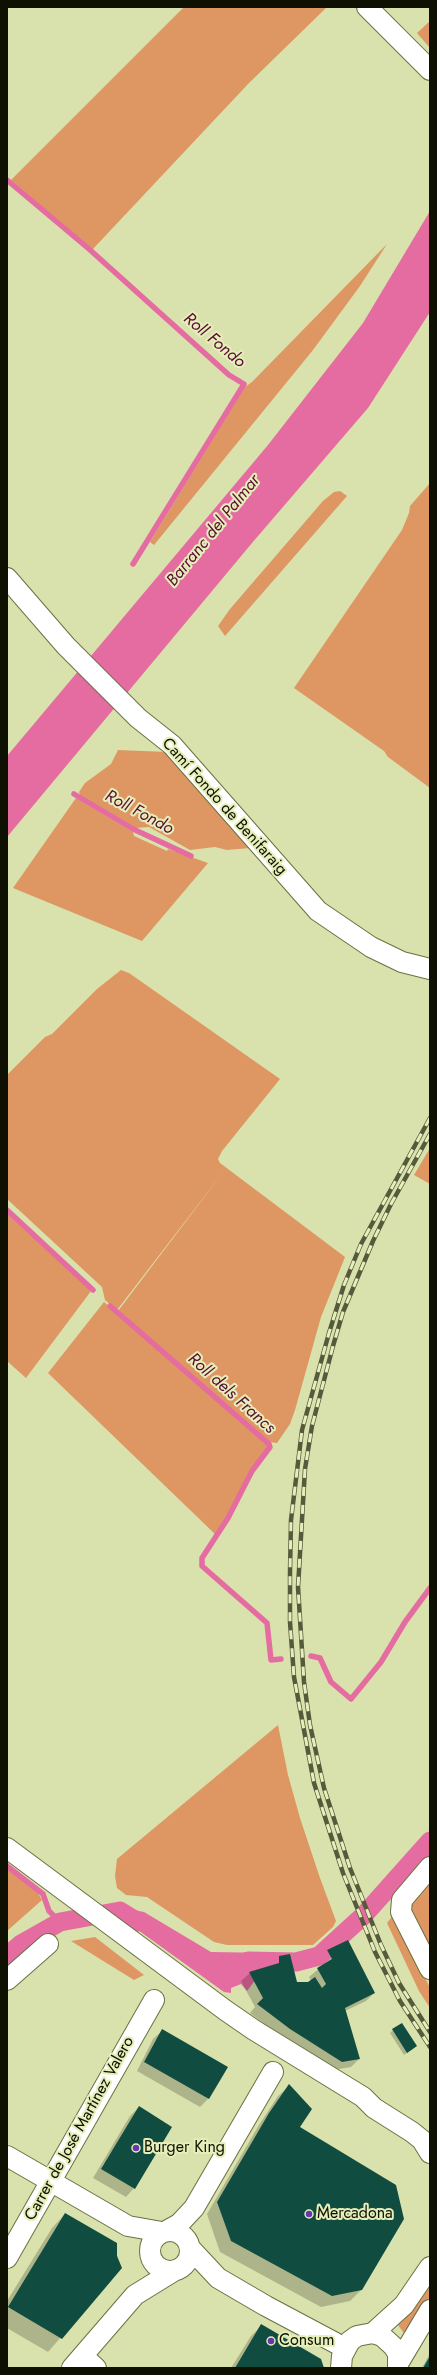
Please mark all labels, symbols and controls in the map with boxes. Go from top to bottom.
water label: Roll Fondo [179,309,249,373]
water label: Barranc del Palmar [163,471,265,591]
street label: Camí Fondo de Benifaraig [157,734,291,880]
water label: Roll Fondo [101,786,177,840]
water label: Roll dels Francs [183,1349,279,1439]
street label: Carrer de José Martínez Valero [21,2034,139,2224]
place label: Burger King [144,2138,225,2158]
marker: Burger King [131,2143,141,2153]
place label: Mercadona [317,2204,393,2224]
marker: Mercadona [304,2209,314,2219]
place label: Consum [279,2331,334,2351]
marker: Consum [266,2336,276,2346]

